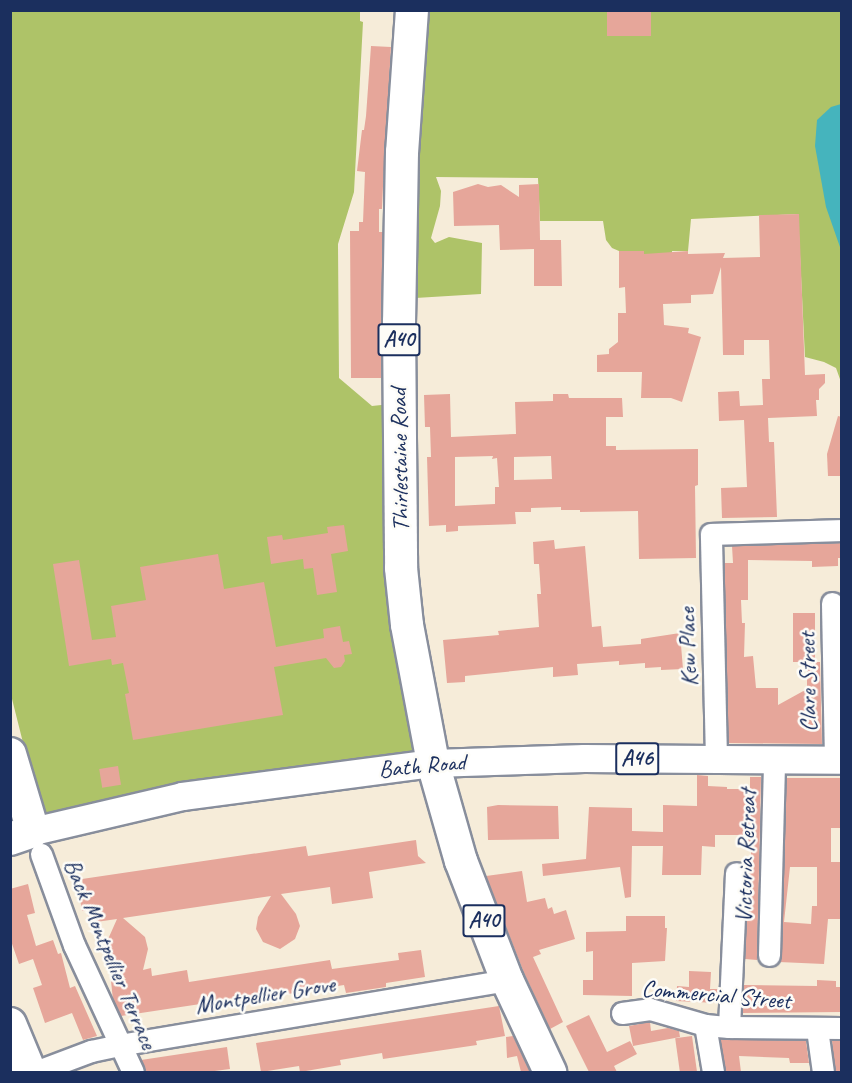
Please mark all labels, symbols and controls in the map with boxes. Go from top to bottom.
road number: A40 [376,321,422,359]
street label: Thirlestaine Road [384,388,416,532]
street label: Kew Place [672,607,704,687]
street label: Clare Street [793,632,823,732]
road number: A46 [614,740,660,778]
street label: Bath Road [377,748,467,784]
street label: Victoria Retreat [729,789,763,923]
street label: Back Montpellier Terrace [57,855,163,1053]
road number: A40 [462,902,506,940]
street label: Montpellier Grove [193,970,337,1020]
street label: Commercial Street [640,974,792,1016]

